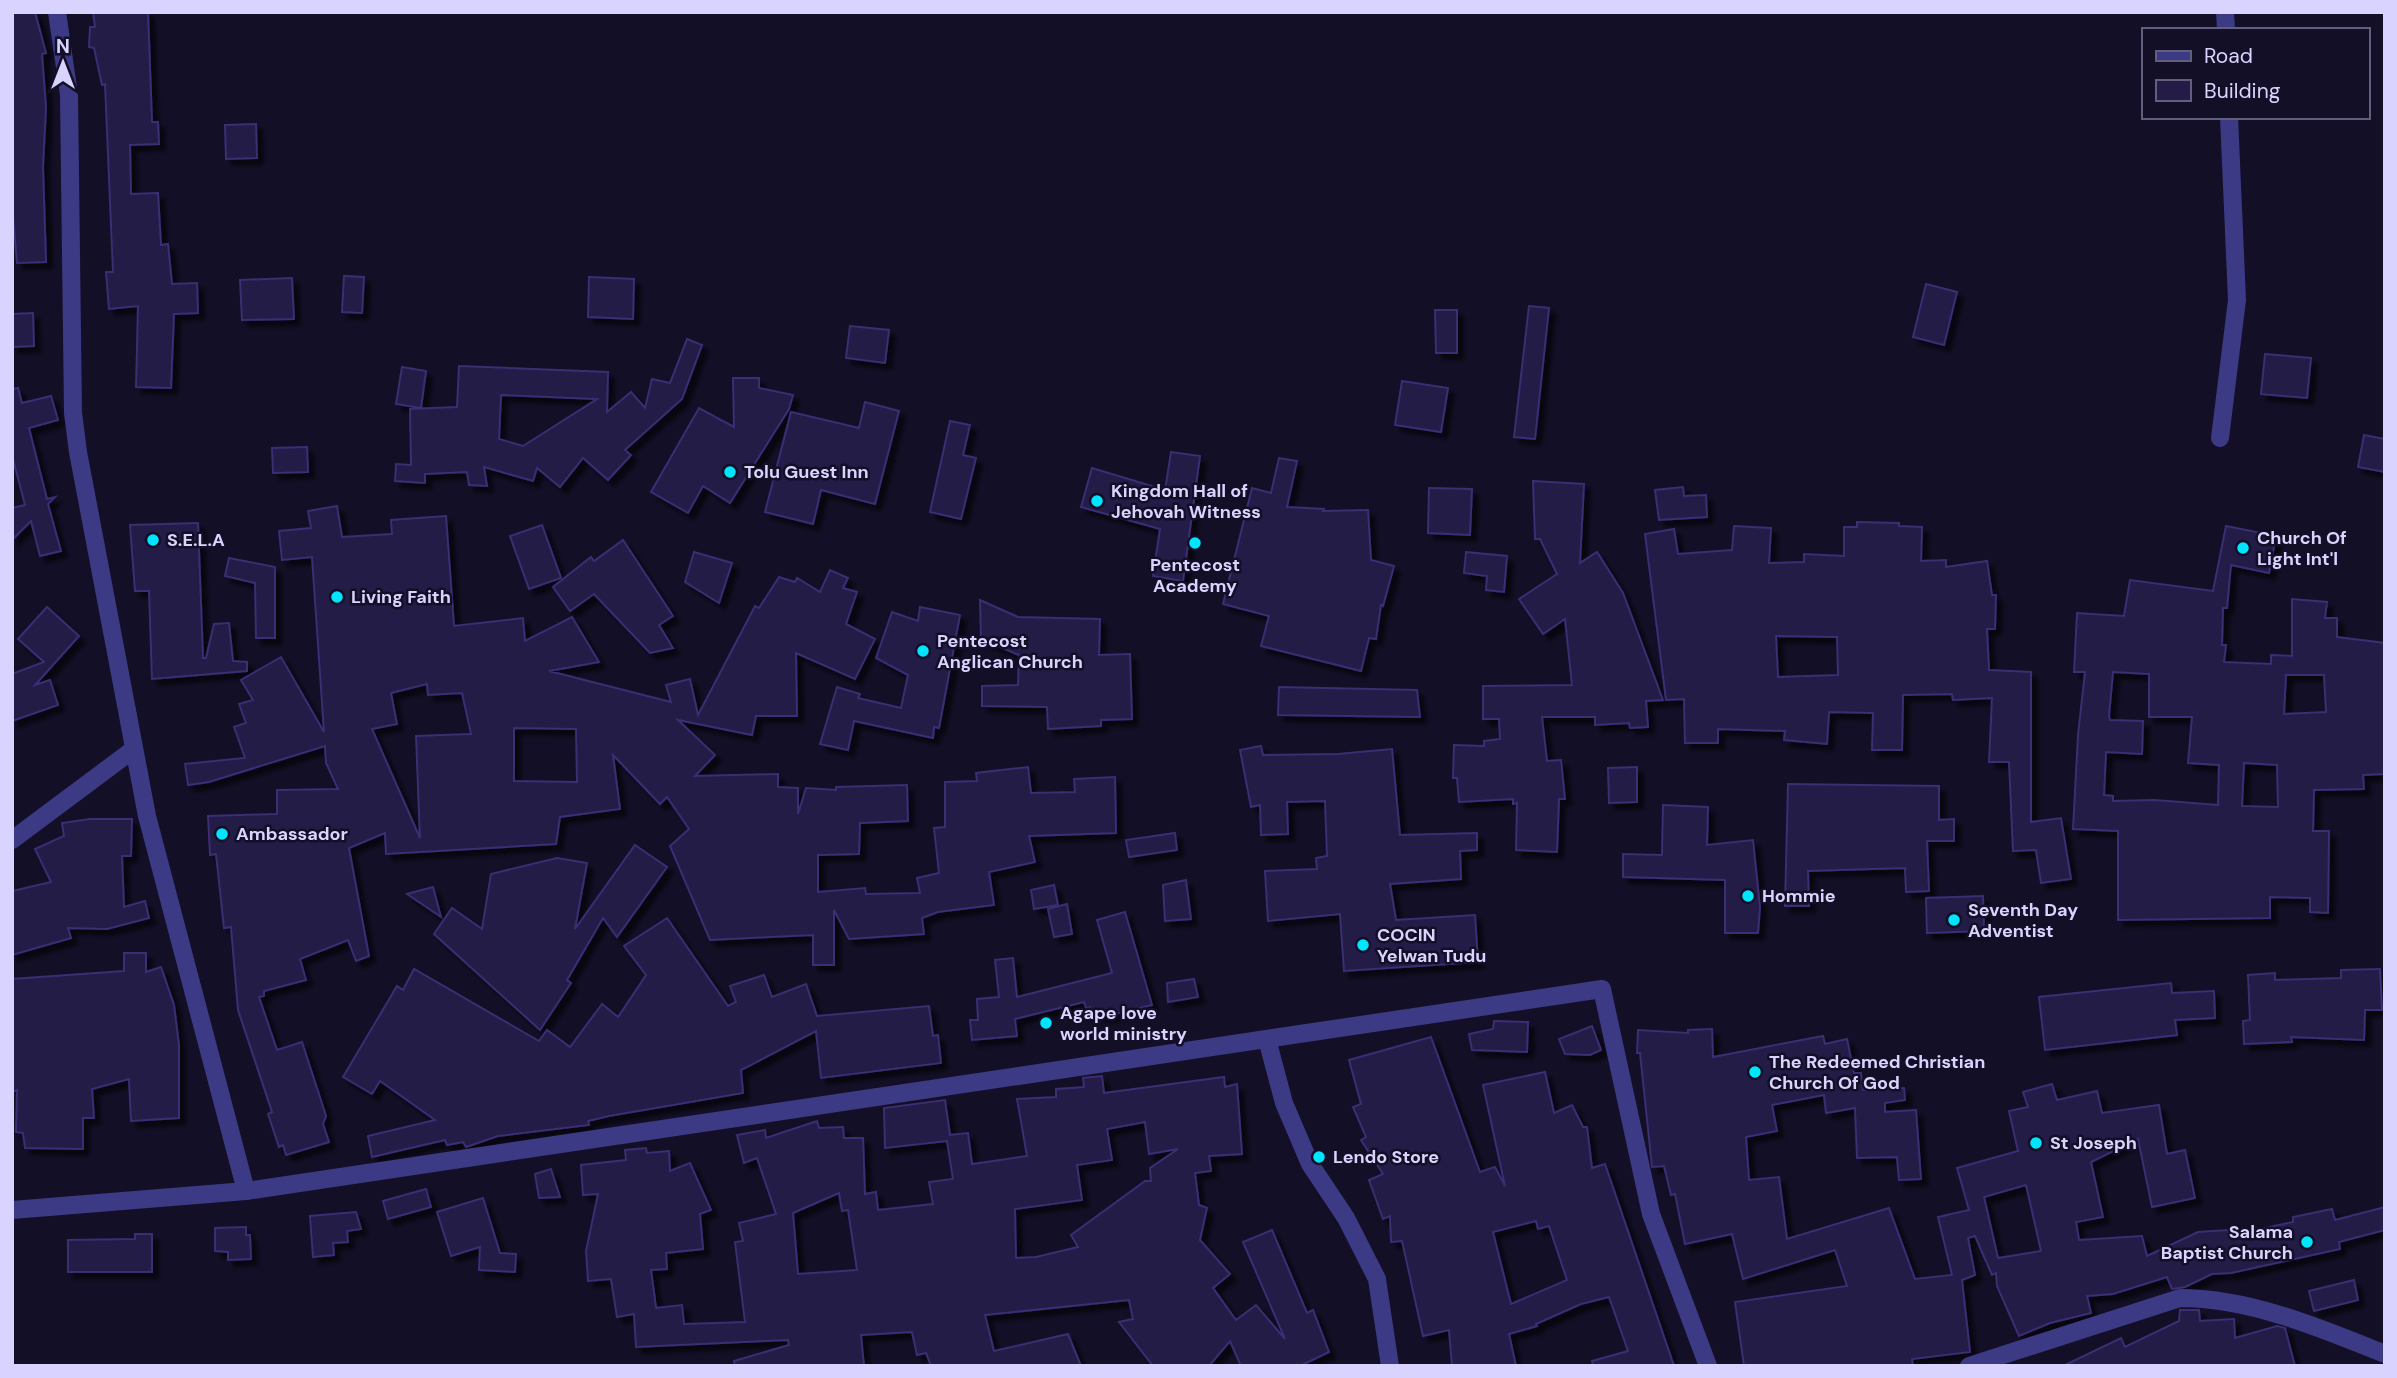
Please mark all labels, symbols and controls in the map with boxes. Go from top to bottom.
north arrow [28,28,98,98]
legend [2142,28,2369,119]
text: N [56,34,70,59]
text: Road [2204,42,2253,70]
text: Building [2204,77,2281,105]
place label: Tolu Guest Inn [744,460,869,484]
marker: Tolu Guest Inn [722,464,738,480]
place label: Kingdom Hall of Jehovah Witness [1111,479,1261,524]
marker: Kingdom Hall of Jehovah Witness [1089,493,1105,509]
place label: Church Of Light Int'l [2257,526,2347,571]
place label: S.E.L.A [167,528,225,552]
marker: S.E.L.A [145,532,161,548]
marker: Pentecost Academy [1187,535,1203,551]
marker: Church Of Light Int'l [2235,540,2251,556]
place label: Pentecost Academy [1150,553,1240,598]
place label: Living Faith [351,585,451,609]
marker: Living Faith [329,589,345,605]
place label: Pentecost Anglican Church [937,629,1083,674]
marker: Pentecost Anglican Church [915,643,931,659]
place label: Ambassador [236,822,348,846]
marker: Ambassador [214,826,230,842]
place label: Hommie [1762,884,1836,908]
marker: Hommie [1740,888,1756,904]
place label: Seventh Day Adventist [1968,898,2078,943]
marker: Seventh Day Adventist [1946,912,1962,928]
place label: COCIN Yelwan Tudu [1377,923,1486,968]
marker: COCIN Yelwan Tudu [1355,937,1371,953]
place label: Agape love world ministry [1060,1001,1187,1046]
marker: Agape love world ministry [1038,1015,1054,1031]
place label: The Redeemed Christian Church Of God [1769,1050,1985,1095]
marker: The Redeemed Christian Church Of God [1747,1064,1763,1080]
place label: St Joseph [2050,1131,2137,1155]
marker: St Joseph [2028,1135,2044,1151]
place label: Lendo Store [1333,1145,1439,1169]
marker: Lendo Store [1311,1149,1327,1165]
place label: Salama Baptist Church [2161,1220,2293,1265]
marker: Salama Baptist Church [2299,1234,2315,1250]

